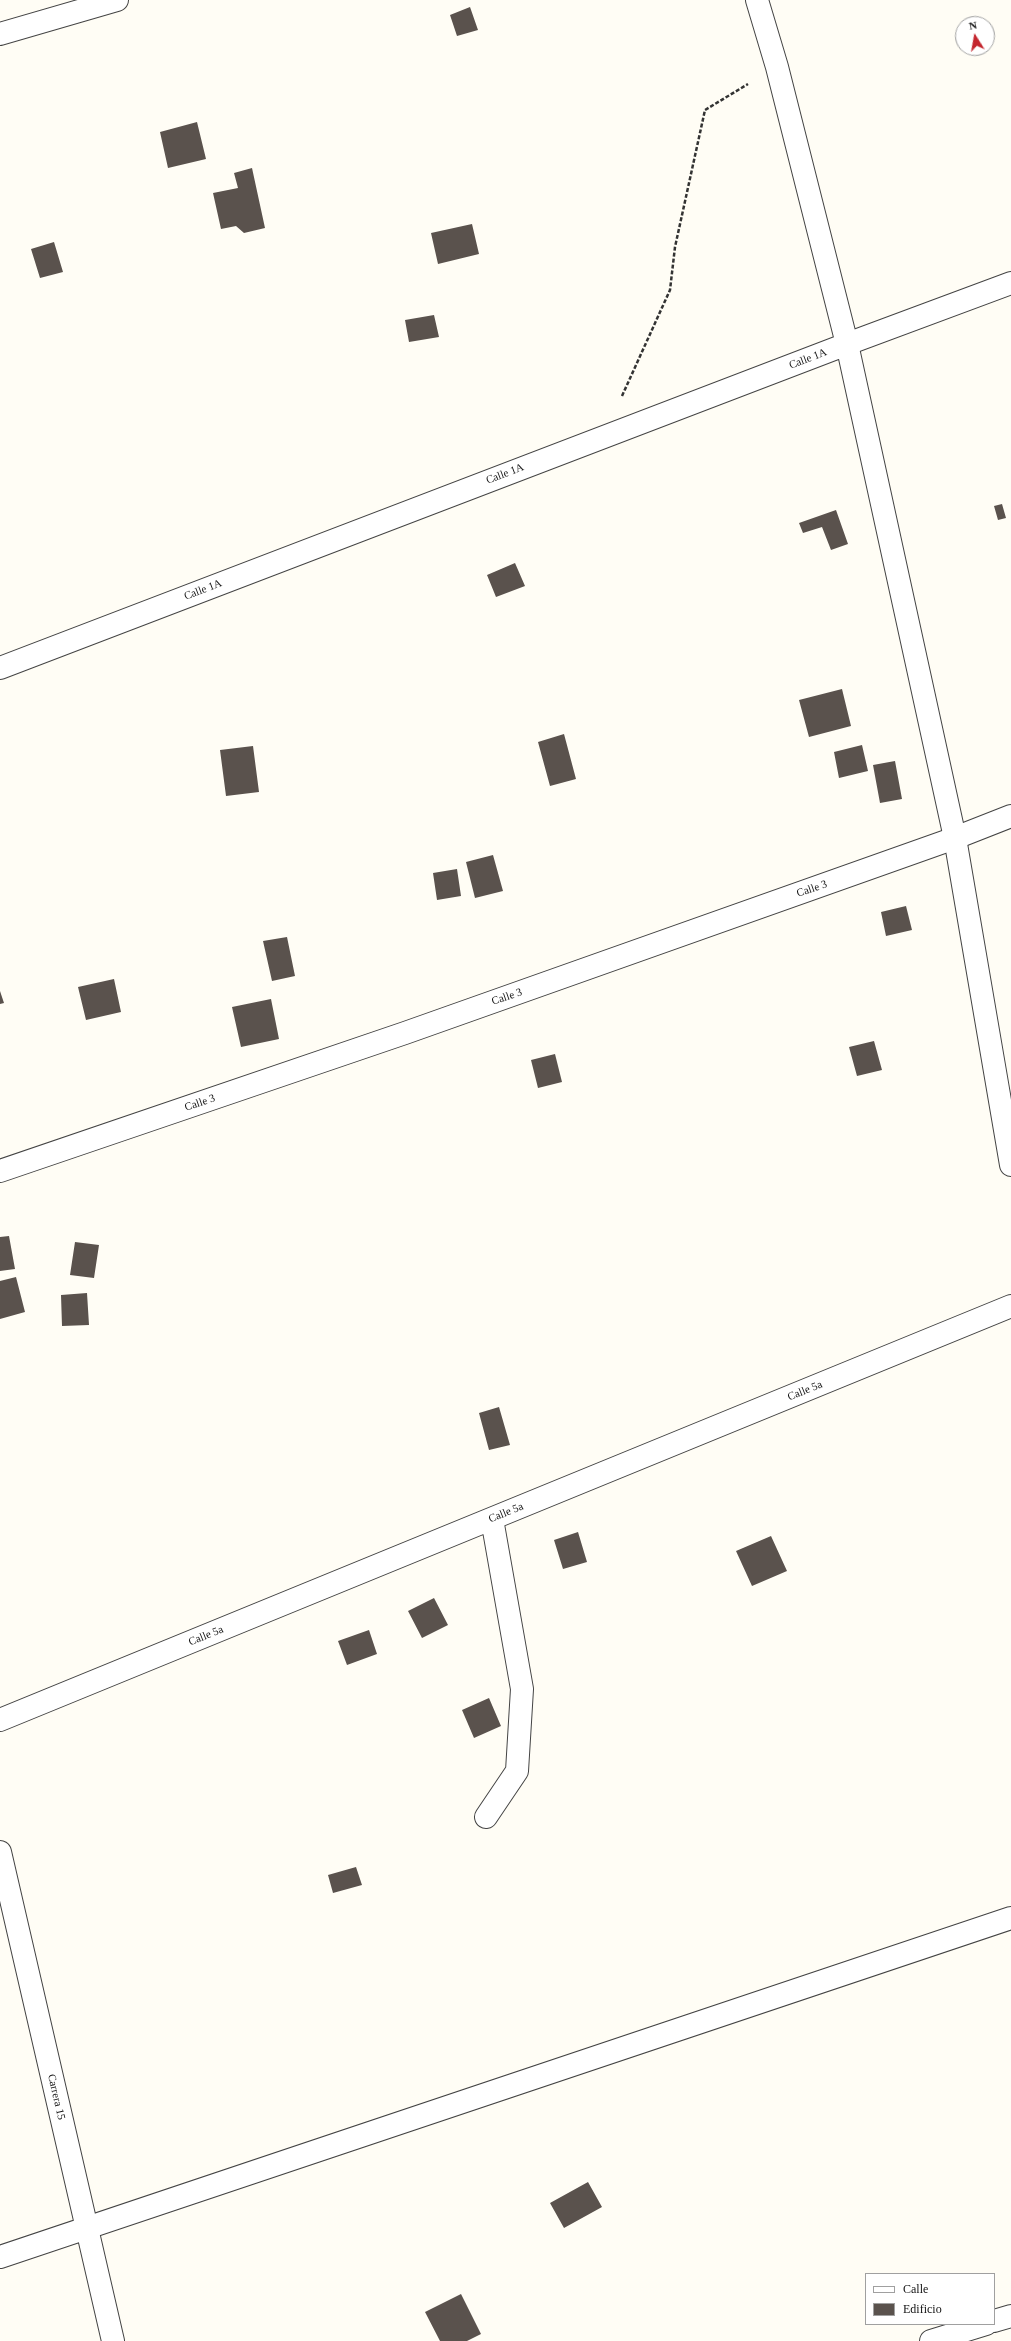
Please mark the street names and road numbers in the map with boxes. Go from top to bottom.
street label: Calle 1A [787,346,829,372]
street label: Calle 1A [484,461,526,487]
street label: Calle 1A [182,577,224,603]
street label: Calle 3 [795,878,829,900]
street label: Calle 3 [490,986,524,1008]
street label: Calle 3 [183,1092,217,1114]
street label: Calle 5a [786,1378,824,1404]
street label: Calle 5a [487,1500,525,1526]
street label: Calle 5a [187,1623,225,1649]
street label: Carrera 15 [44,2073,68,2121]

